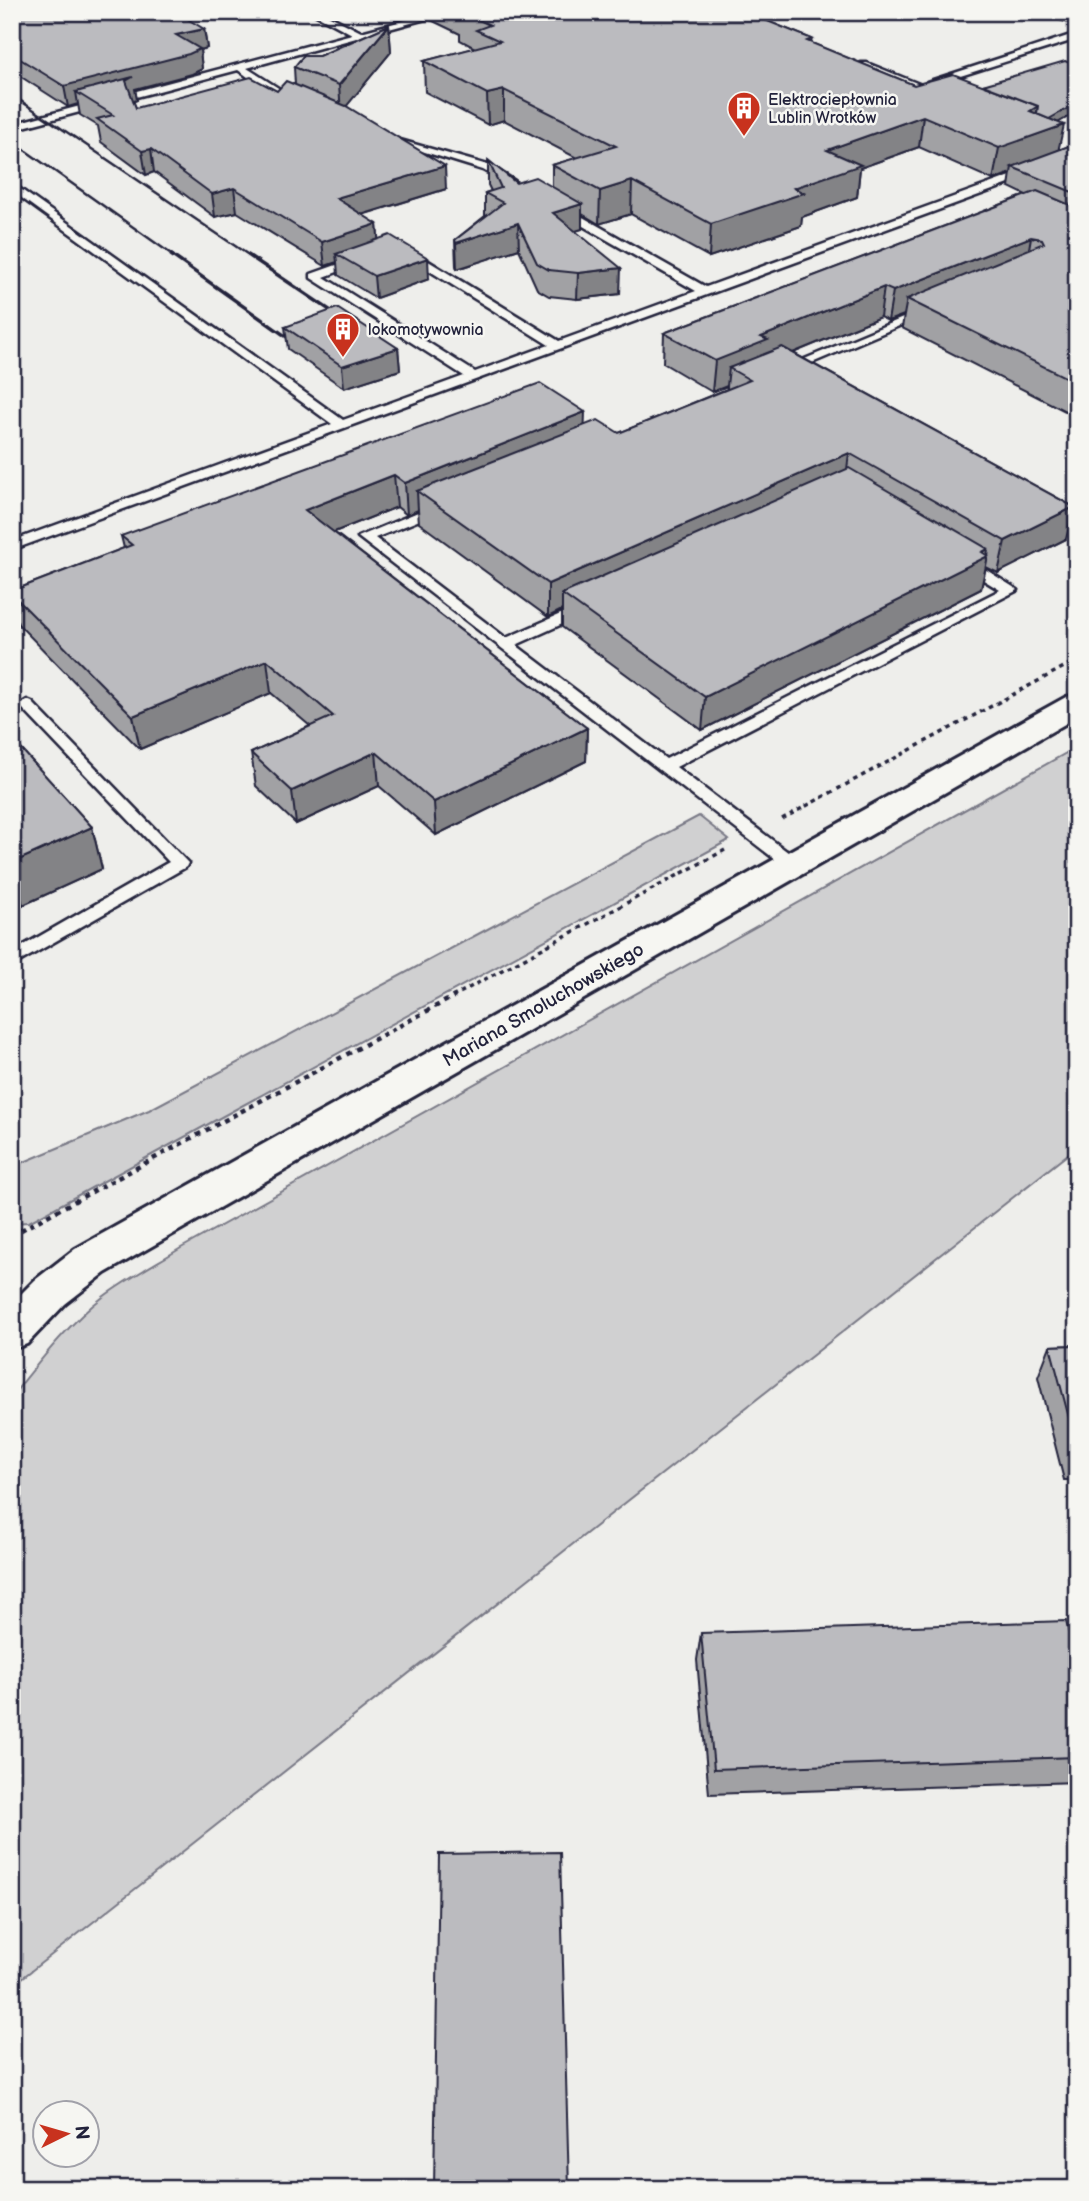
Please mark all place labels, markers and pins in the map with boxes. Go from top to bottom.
building icon: Elektrociepłownia Lublin Wrotków [725,89,763,138]
place label: Elektrociepłownia Lublin Wrotków [768,91,897,128]
building icon: lokomotywownia [324,310,362,359]
place label: lokomotywownia [368,321,484,340]

